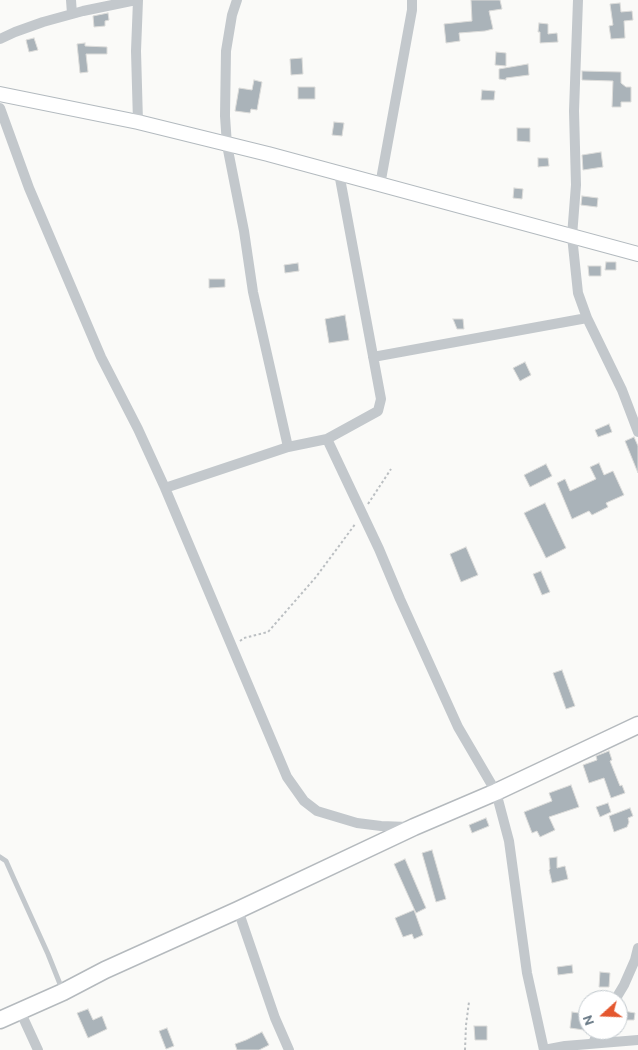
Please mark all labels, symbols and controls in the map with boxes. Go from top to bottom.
north arrow [578,990,628,1040]
text: N [580,1012,599,1028]

